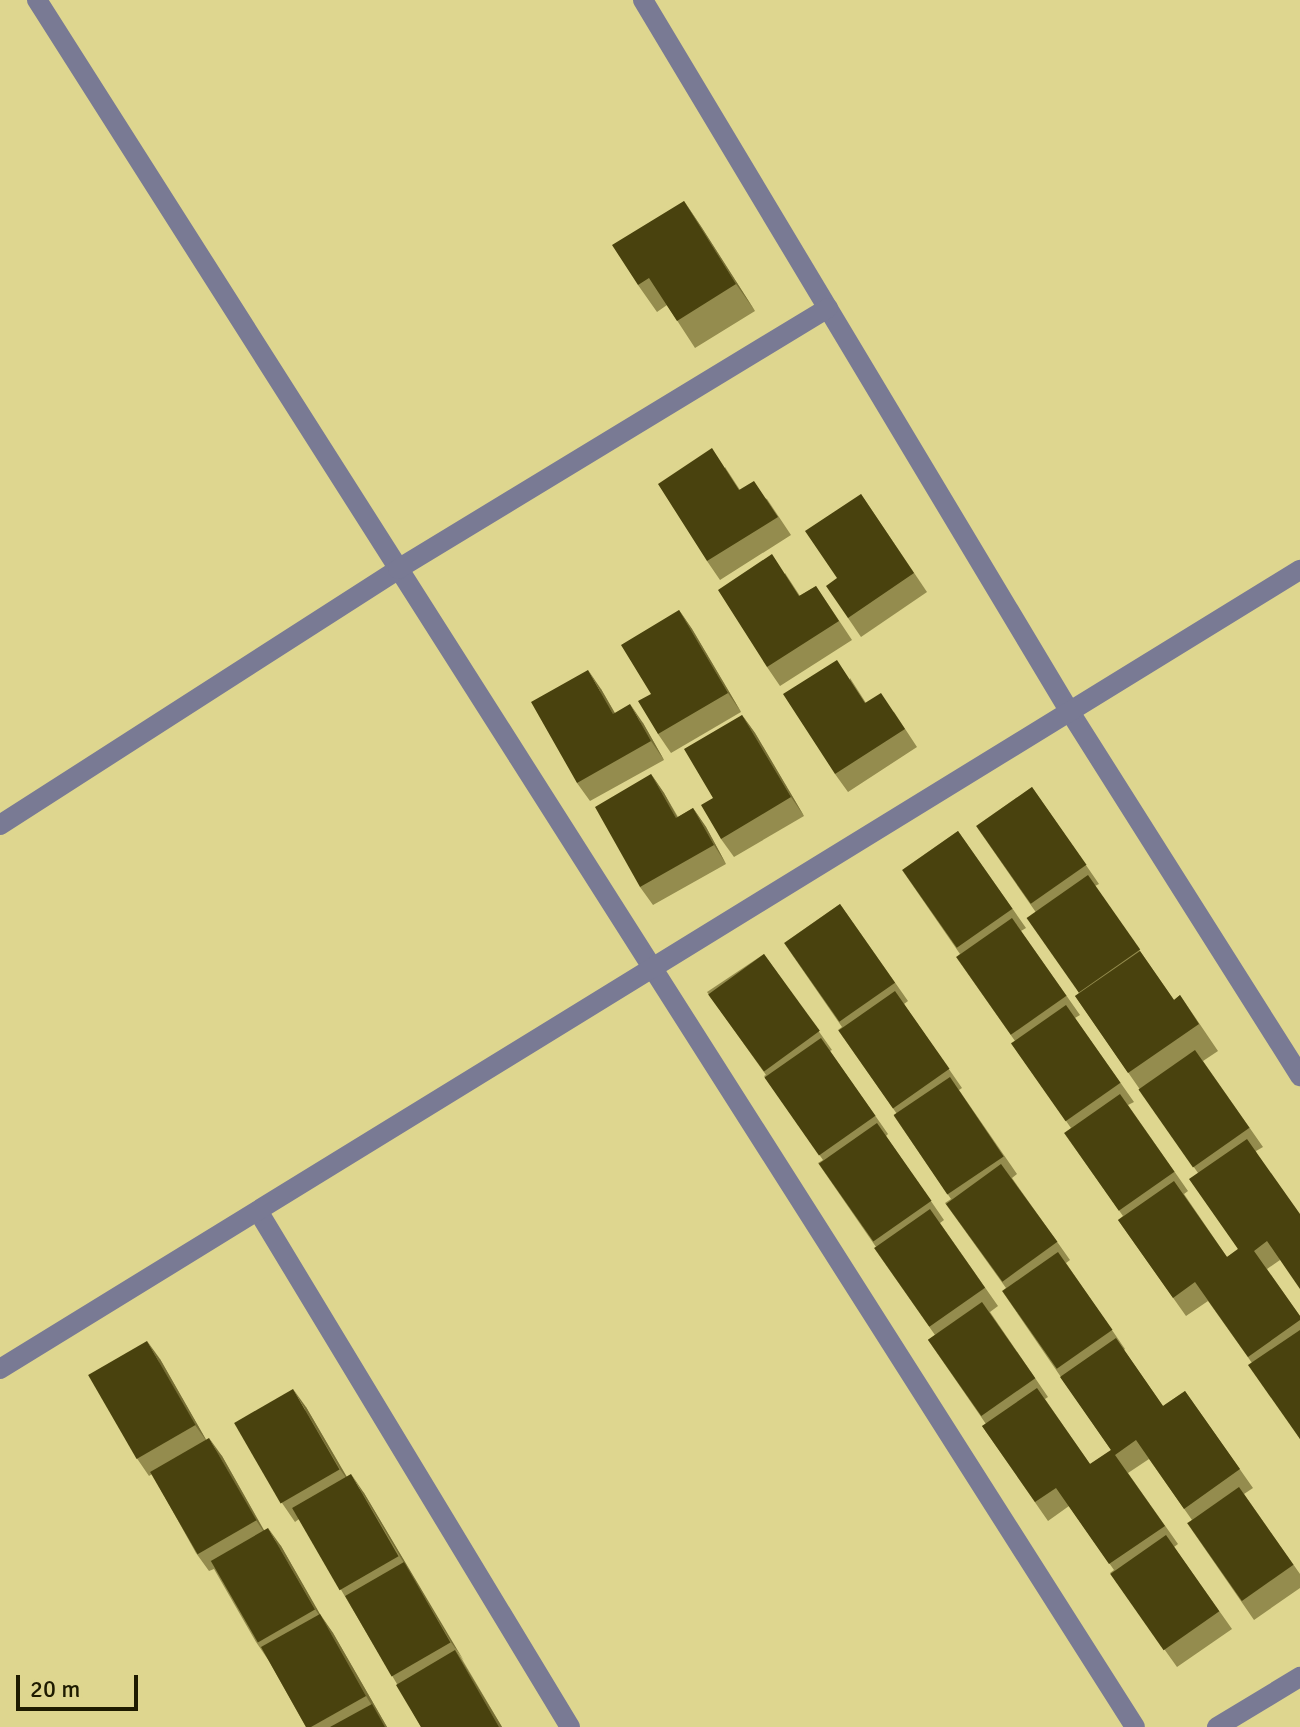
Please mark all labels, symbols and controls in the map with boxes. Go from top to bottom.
scale bar [20,1659,142,1709]
text: 20 m [30,1674,80,1704]

